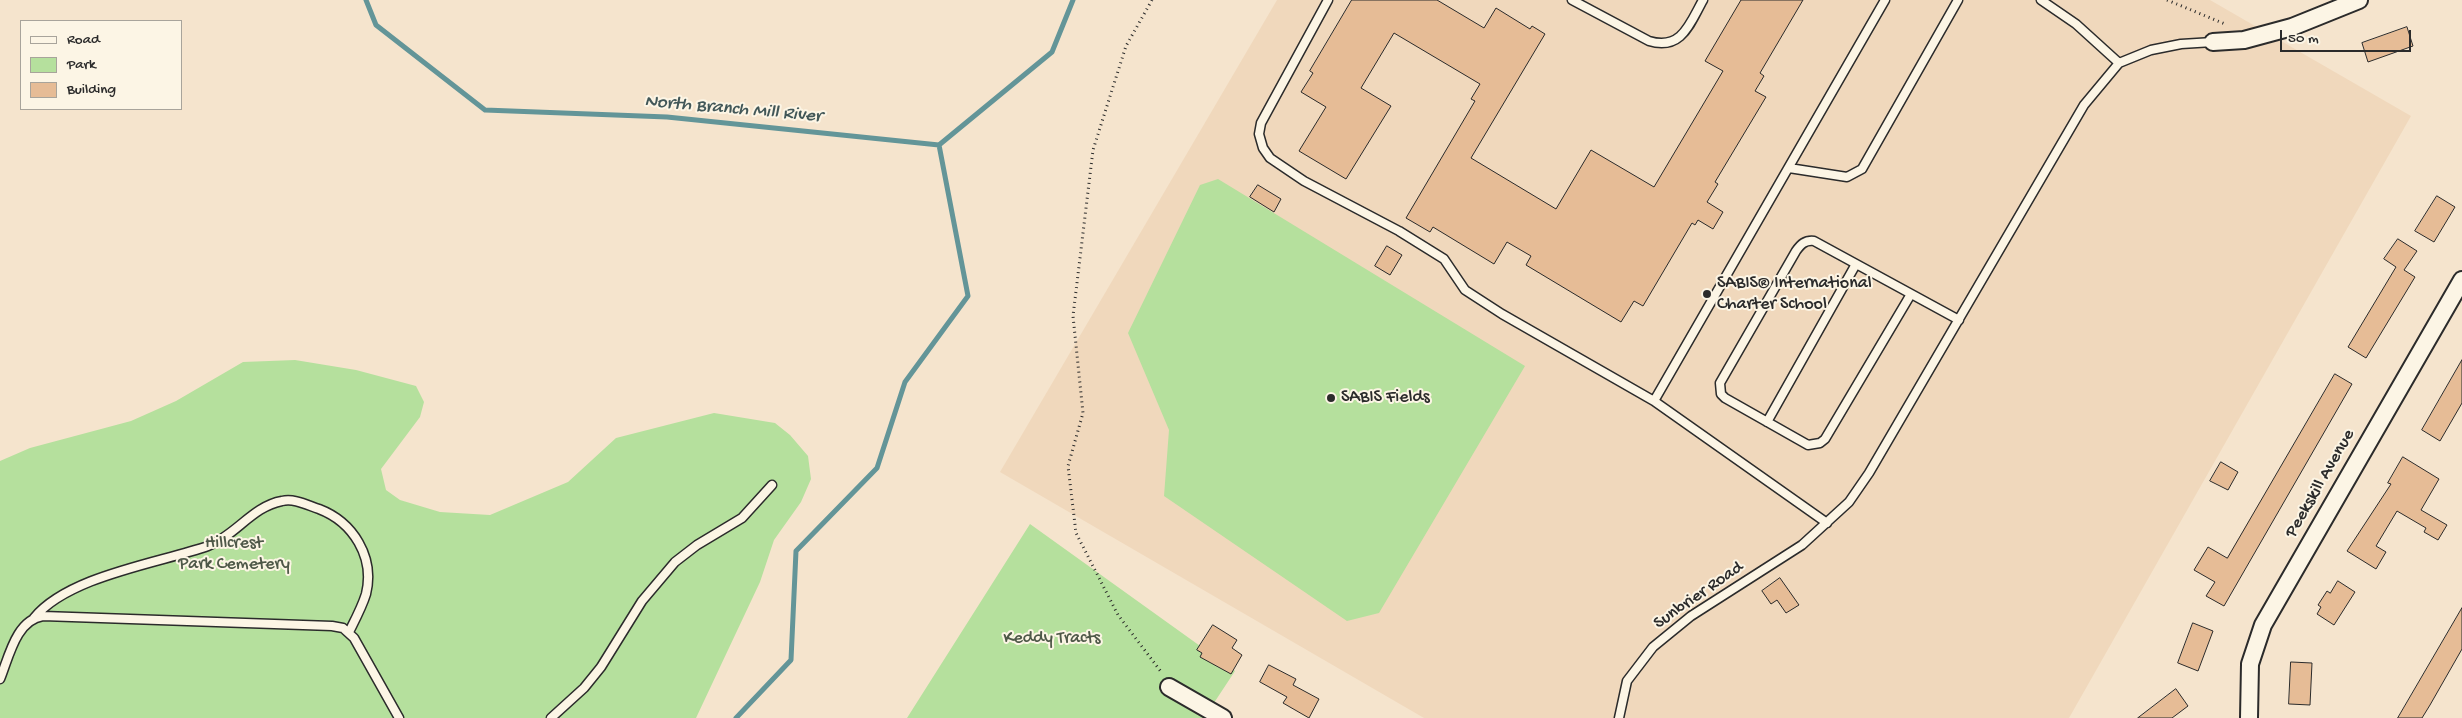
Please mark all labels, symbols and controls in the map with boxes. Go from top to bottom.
legend [20,20,182,110]
scale bar [2282,20,2413,52]
text: 50 m [2288,30,2319,48]
text: Road [67,31,100,49]
text: Park [67,56,96,74]
text: Building [67,81,116,99]
water label: North Branch Mill River [643,91,823,129]
place label: SABIS® International Charter School [1717,273,1872,316]
marker: SABIS® International Charter School [1701,288,1713,300]
place label: SABIS Fields [1341,387,1430,409]
marker: SABIS Fields [1325,392,1337,404]
street label: Peekskill Avenue [2281,426,2361,542]
park label: Hillcrest Park Cemetery [178,533,290,576]
street label: Sunbrier Road [1650,557,1748,635]
park label: Keddy Tracts [1004,628,1100,650]

